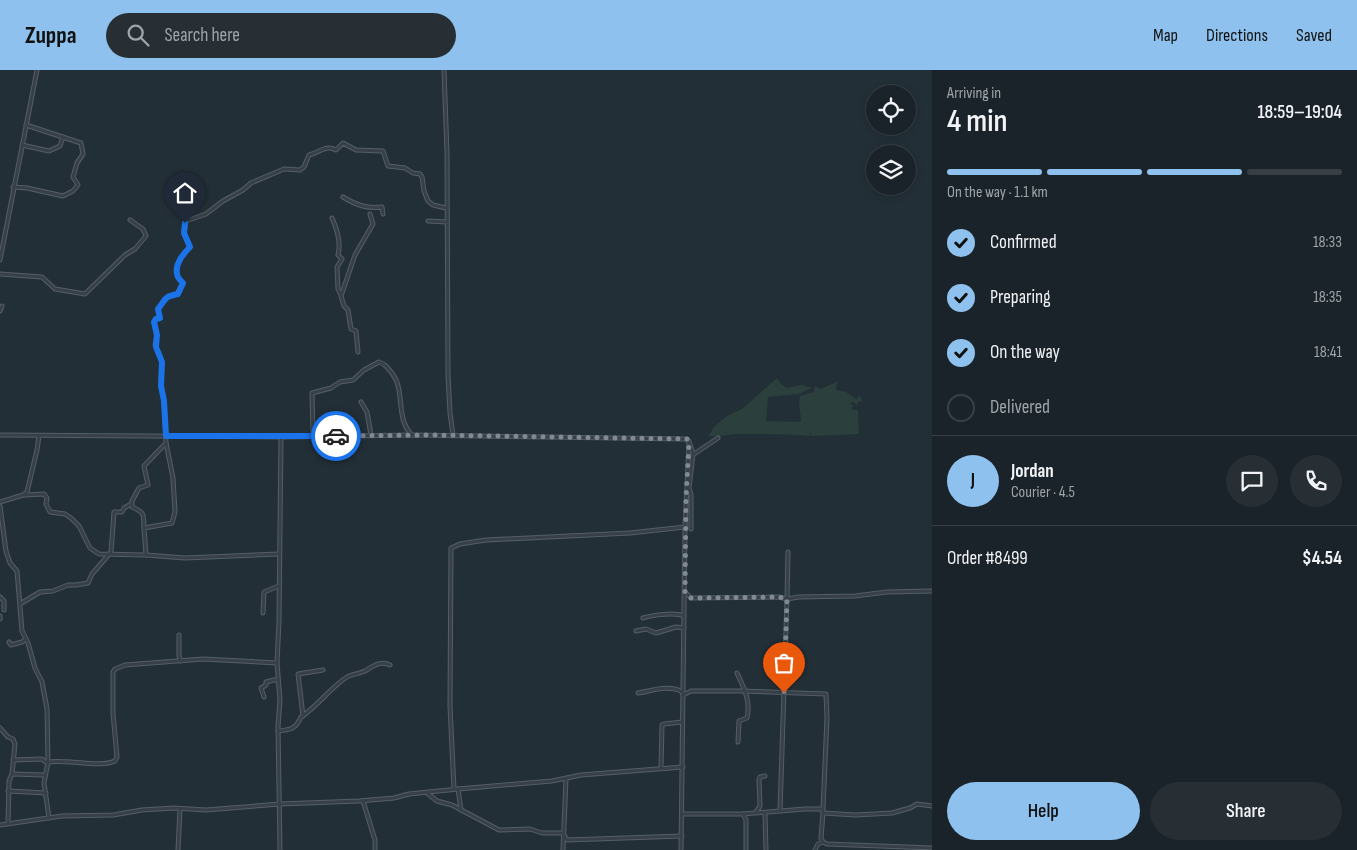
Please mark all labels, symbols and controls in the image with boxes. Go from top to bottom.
search box [106,13,456,58]
text: Zuppa [25,21,76,50]
icon: search [124,21,152,49]
text: Search here [164,24,240,47]
text: Map [1153,25,1178,46]
text: Directions [1206,25,1268,46]
text: Saved [1296,25,1332,46]
text: Arriving in [947,84,1001,103]
map controls [866,85,916,195]
button: locate [866,85,916,135]
text: 18:59–19:04 [1257,101,1342,124]
text: 4 min [947,102,1008,141]
button: layers [866,145,916,195]
pin [164,172,206,223]
icon: home [171,179,199,207]
text: On the way · 1.1 km [947,183,1048,202]
icon: check [947,229,975,257]
text: Confirmed [990,231,1057,254]
text: 18:33 [1313,233,1342,252]
icon: check [947,284,975,312]
text: Preparing [990,286,1051,309]
text: 18:35 [1313,288,1342,307]
icon: check [947,339,975,367]
text: On the way [990,341,1060,364]
text: 18:41 [1314,343,1342,362]
text: Delivered [990,396,1050,419]
courier [311,411,361,461]
icon: car [322,422,350,450]
button: chat [1226,455,1278,507]
button: phone [1290,455,1342,507]
text: Jordan [1011,460,1054,483]
text: J [971,469,975,492]
text: Courier · 4.5 [1011,483,1075,502]
text: Order #8499 [947,547,1028,570]
text: $4.54 [1302,547,1342,570]
pin [763,642,805,693]
icon: bag [770,649,798,677]
button: Help [947,782,1140,840]
button: Share [1150,782,1342,840]

